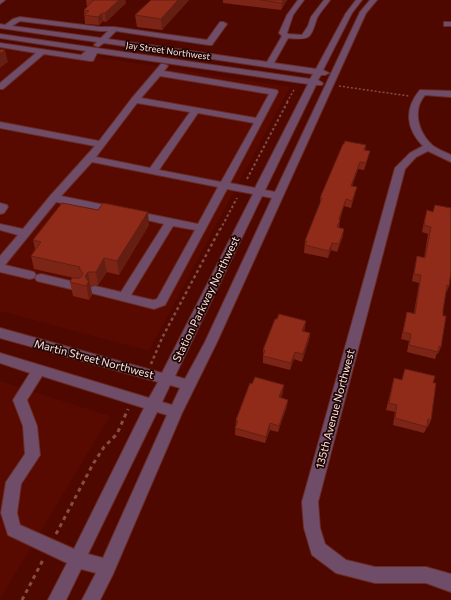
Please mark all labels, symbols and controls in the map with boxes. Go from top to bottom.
street label: Jay Street Northwest [125,39,211,62]
street label: Station Parkway Northwest [169,234,242,364]
street label: Martin Street Northwest [33,336,156,381]
street label: 135th Avenue Northwest [312,347,357,470]

